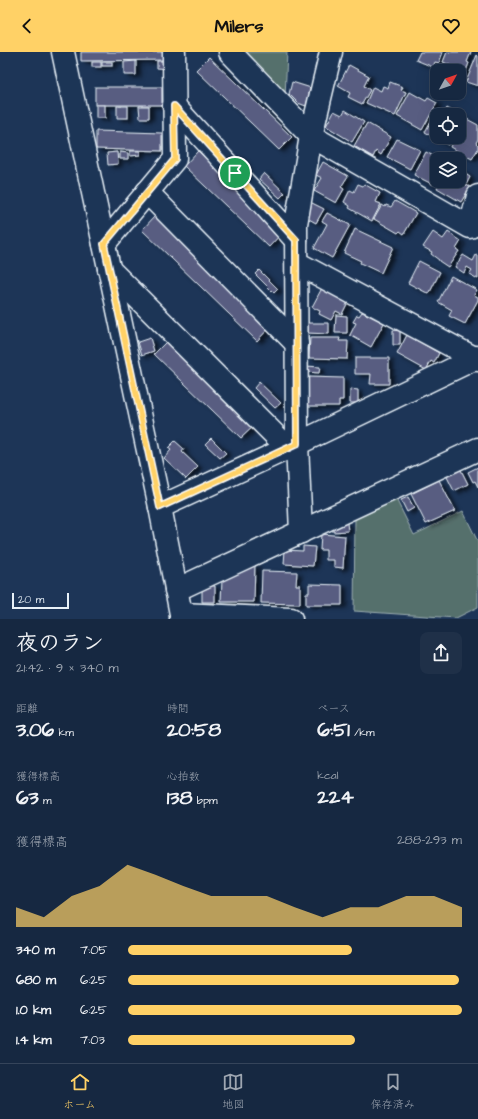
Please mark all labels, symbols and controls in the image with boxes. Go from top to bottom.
text: Milers [214,14,264,39]
icon: back [16,15,38,37]
icon: heart [440,15,462,37]
north arrow [430,64,466,100]
map controls [430,64,466,188]
button: locate [430,108,466,144]
button: layers [430,152,466,188]
pin [218,156,252,190]
icon: arrive [224,162,246,184]
scale bar [12,591,69,610]
text: 20 m [18,592,44,607]
text: 夜のラン [16,628,104,659]
button: share [420,632,462,674]
text: 21:42 · 9 × 340 m [16,659,119,677]
text: 距離 [16,701,38,716]
text: 時間 [167,701,189,716]
text: ペース [317,701,350,716]
text: 3.06 [16,716,54,744]
text: 20:58 [167,716,221,744]
text: 6:51 [317,716,350,744]
text: km [54,725,74,740]
text: /km [350,725,375,740]
text: kcal [317,768,338,783]
text: 獲得標高 [16,769,60,784]
text: 心拍数 [167,769,200,784]
text: 224 [317,783,354,811]
text: 63 [16,784,39,812]
text: 138 [167,784,192,812]
text: m [39,793,52,808]
text: bpm [192,793,218,808]
text: 288–293 m [397,831,462,849]
text: 獲得標高 [16,833,68,851]
text: 340 m [16,941,55,959]
text: 7:05 [80,941,108,959]
text: 680 m [16,971,56,989]
text: 6:25 [80,971,107,989]
text: 1.0 km [16,1001,51,1019]
text: 6:25 [80,1001,107,1019]
text: 1.4 km [16,1031,52,1049]
text: 7:03 [80,1031,105,1049]
tab: ホーム [63,1071,96,1112]
tab: 地図 [222,1071,244,1112]
tab: 保存済み [371,1071,415,1112]

